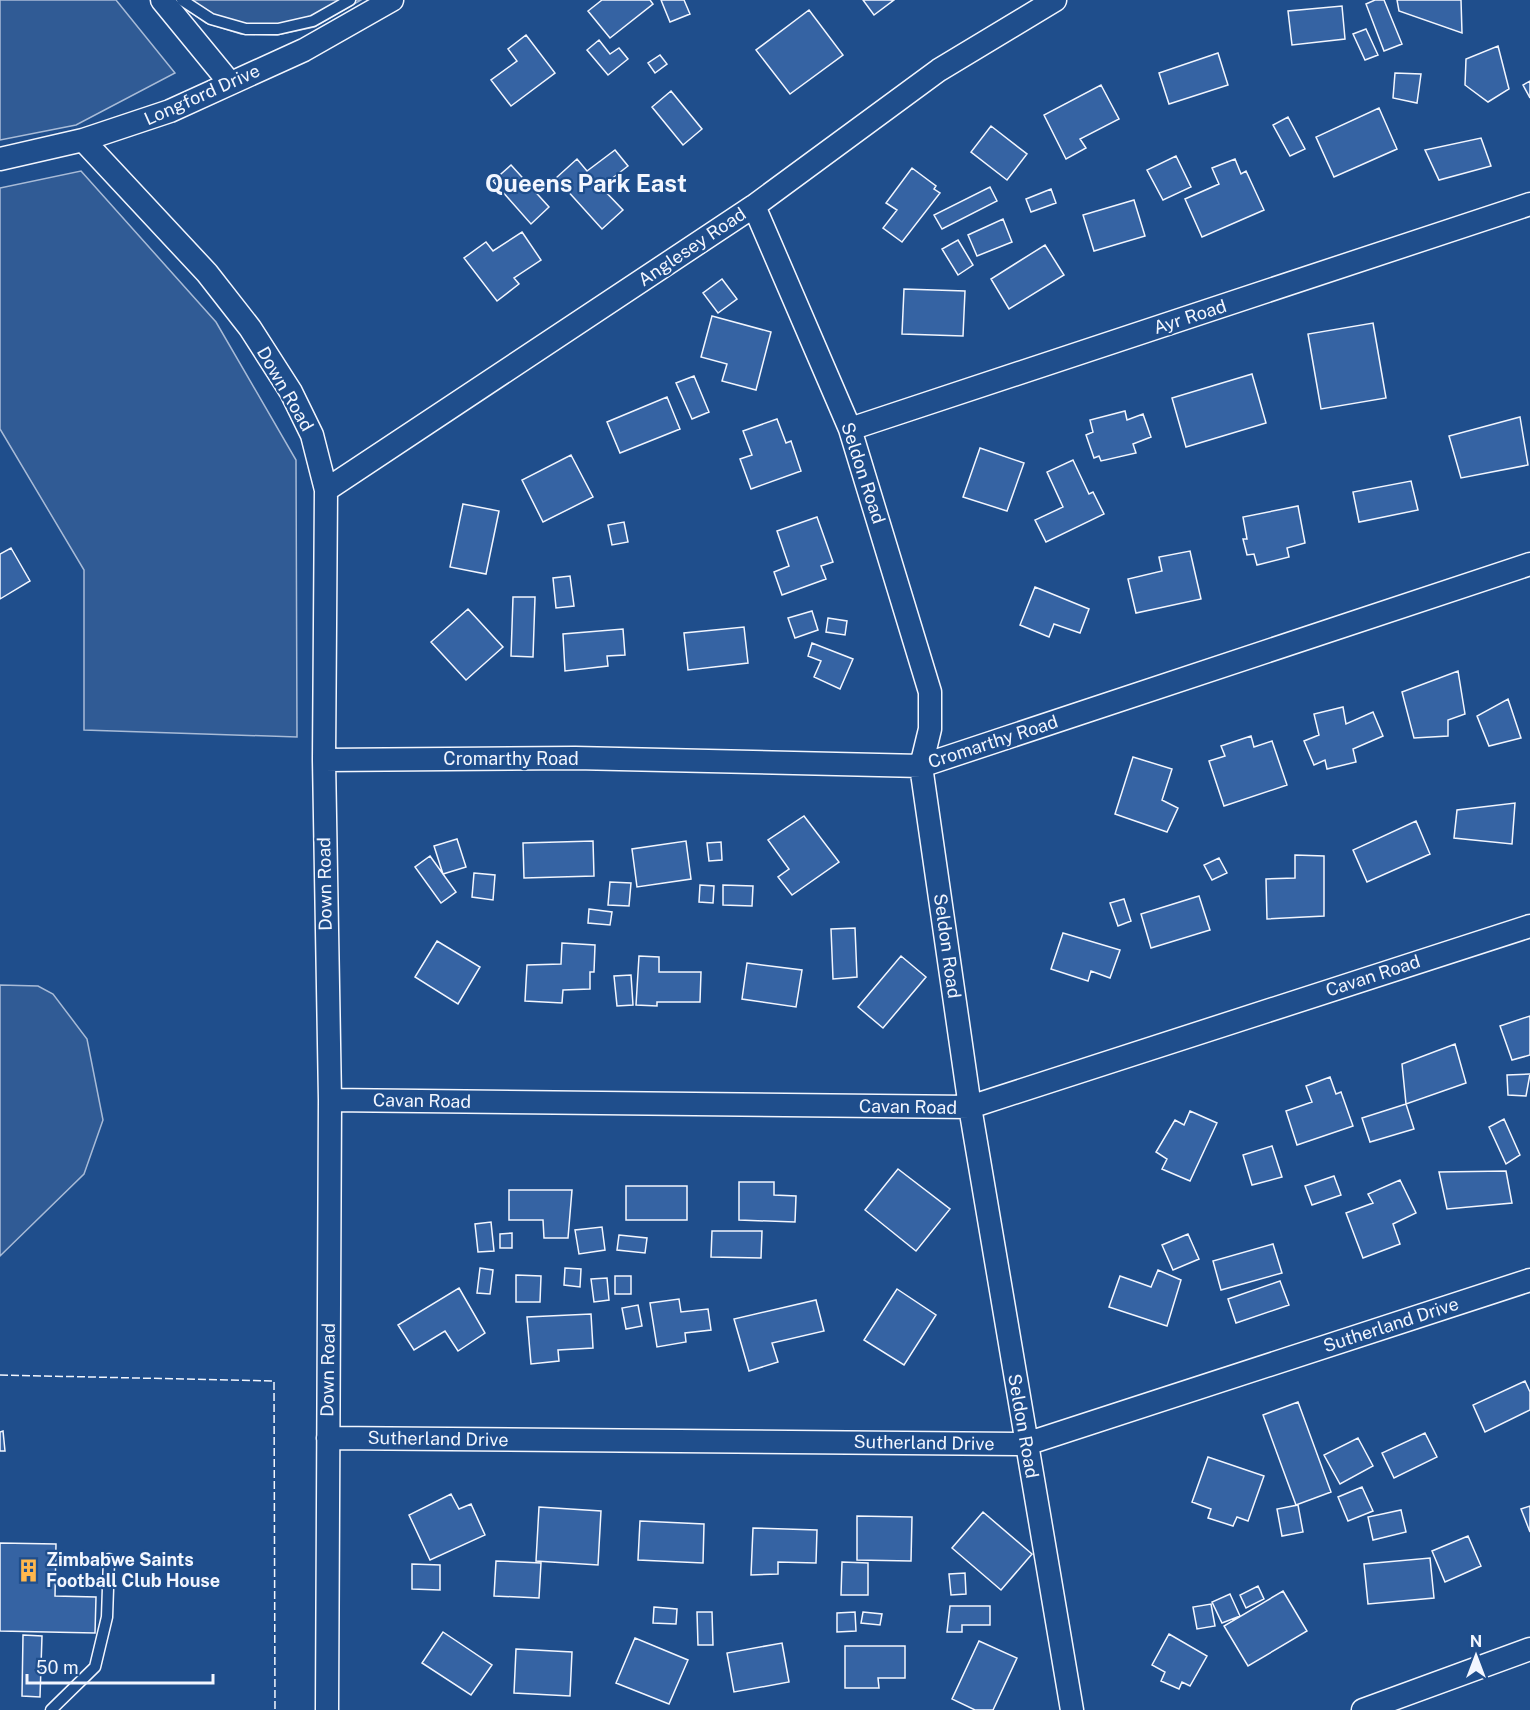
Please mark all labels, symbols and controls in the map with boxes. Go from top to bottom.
street label: Longford Drive [141,60,263,129]
district label: Queens Park East [485,169,687,197]
street label: Anglesey Road [634,203,750,290]
street label: Ayr Road [1151,295,1229,338]
street label: Down Road [253,343,318,435]
street label: Seldon Road [837,419,890,526]
street label: Cromarthy Road [925,711,1060,772]
street label: Cromarthy Road [443,748,579,769]
street label: Down Road [313,837,336,931]
street label: Seldon Road [930,892,965,1000]
street label: Cavan Road [1323,950,1423,1001]
street label: Cavan Road [373,1089,471,1112]
street label: Cavan Road [859,1095,957,1118]
street label: Sutherland Drive [1321,1293,1461,1356]
street label: Down Road [316,1323,339,1417]
street label: Seldon Road [1004,1372,1043,1480]
street label: Sutherland Drive [367,1427,509,1450]
street label: Sutherland Drive [853,1431,995,1454]
place label: Zimbabwe Saints Football Club House [46,1549,220,1591]
building icon: Zimbabwe Saints Football Club House [15,1557,41,1583]
north arrow [1446,1626,1506,1686]
text: N [1470,1632,1482,1651]
scale bar [27,1647,213,1685]
text: 50 m [36,1657,79,1678]

